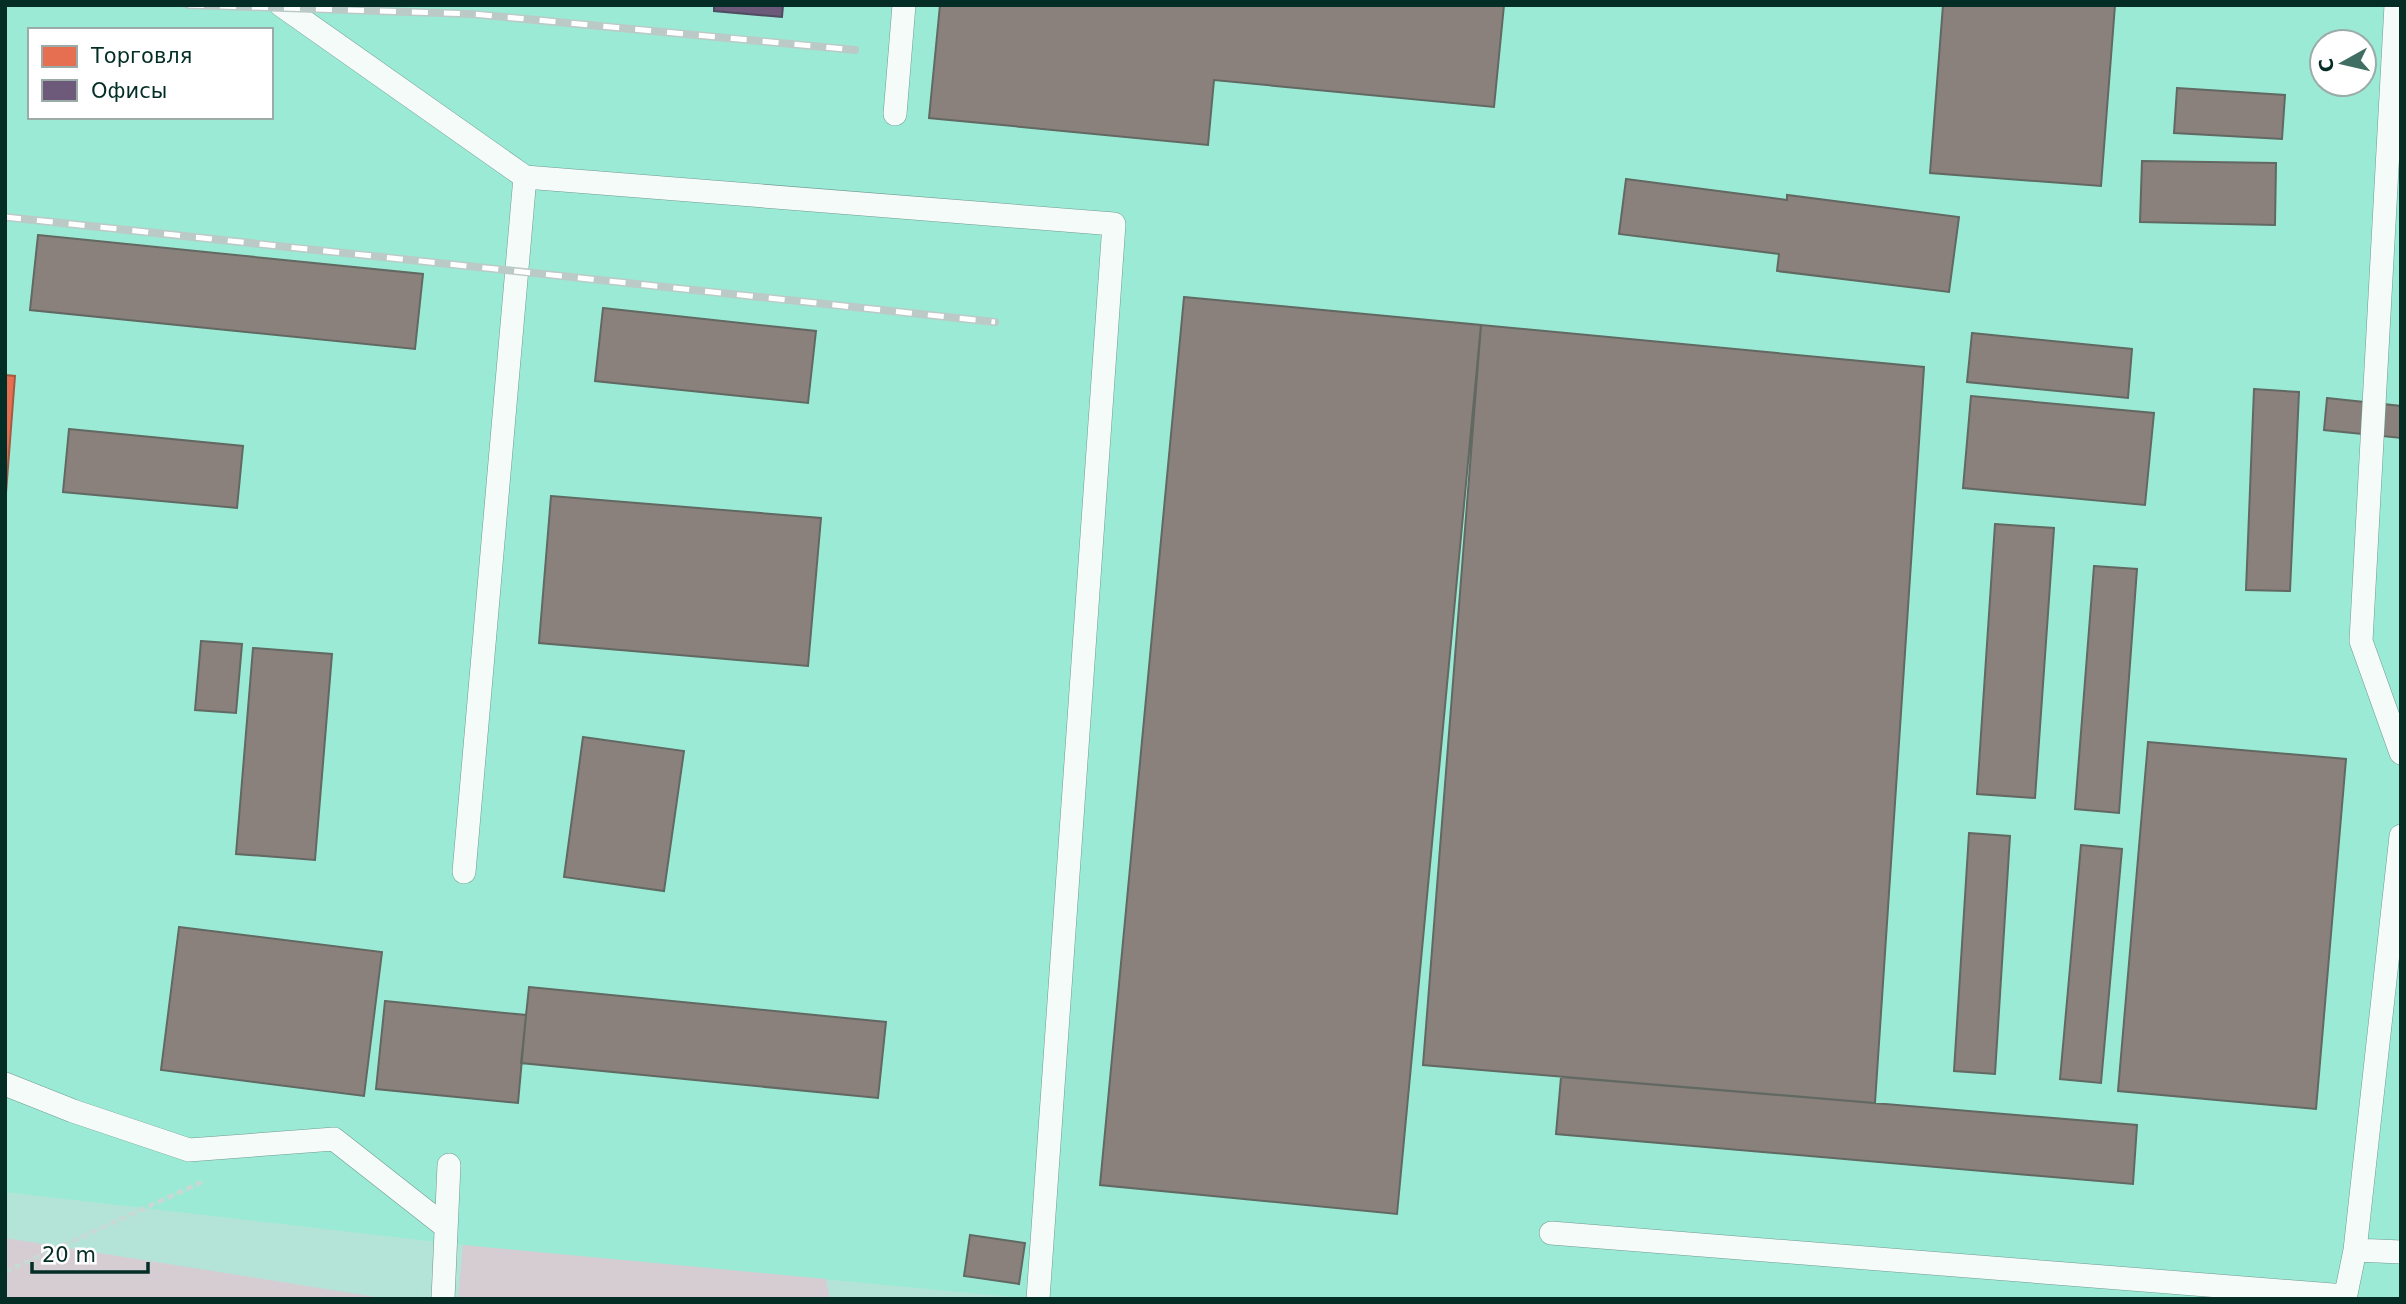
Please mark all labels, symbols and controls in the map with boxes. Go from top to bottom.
legend [28,28,273,119]
north arrow [2308,28,2378,98]
text: Торговля [90,44,192,68]
text: С [2314,57,2338,74]
text: Офисы [91,79,167,103]
scale bar [32,1230,147,1274]
text: 20 m [42,1243,96,1267]

